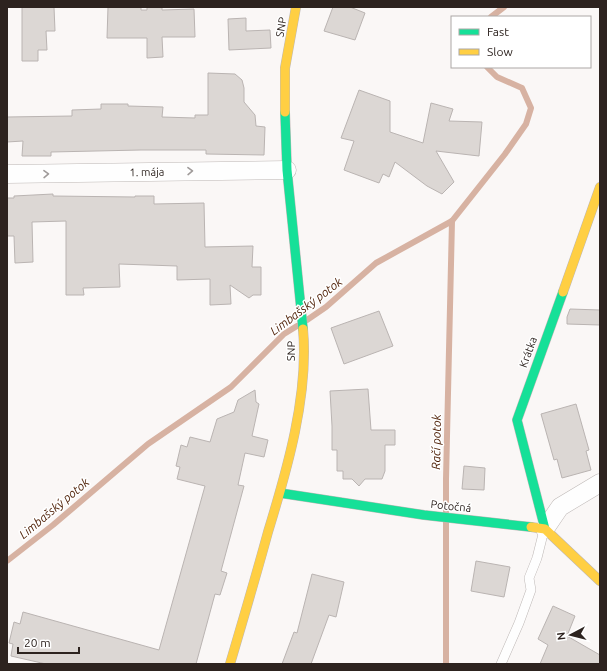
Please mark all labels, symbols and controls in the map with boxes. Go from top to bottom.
street label: SNP [273,16,289,38]
legend [451,16,591,68]
text: Fast [487,25,509,38]
text: Slow [487,45,513,58]
street label: 1. mája [129,166,165,178]
one-way arrow [187,167,193,176]
one-way arrow [43,170,49,178]
water label: Limbašský potok [267,274,345,337]
street label: Krátka [517,335,539,369]
street label: SNP [285,340,297,361]
water label: Račí potok [429,413,443,470]
water label: Limbašský potok [17,475,92,541]
street label: Potočná [430,498,472,514]
north arrow [551,615,591,655]
scale bar [18,629,79,655]
text: N [555,631,568,641]
text: 20 m [24,636,51,649]

